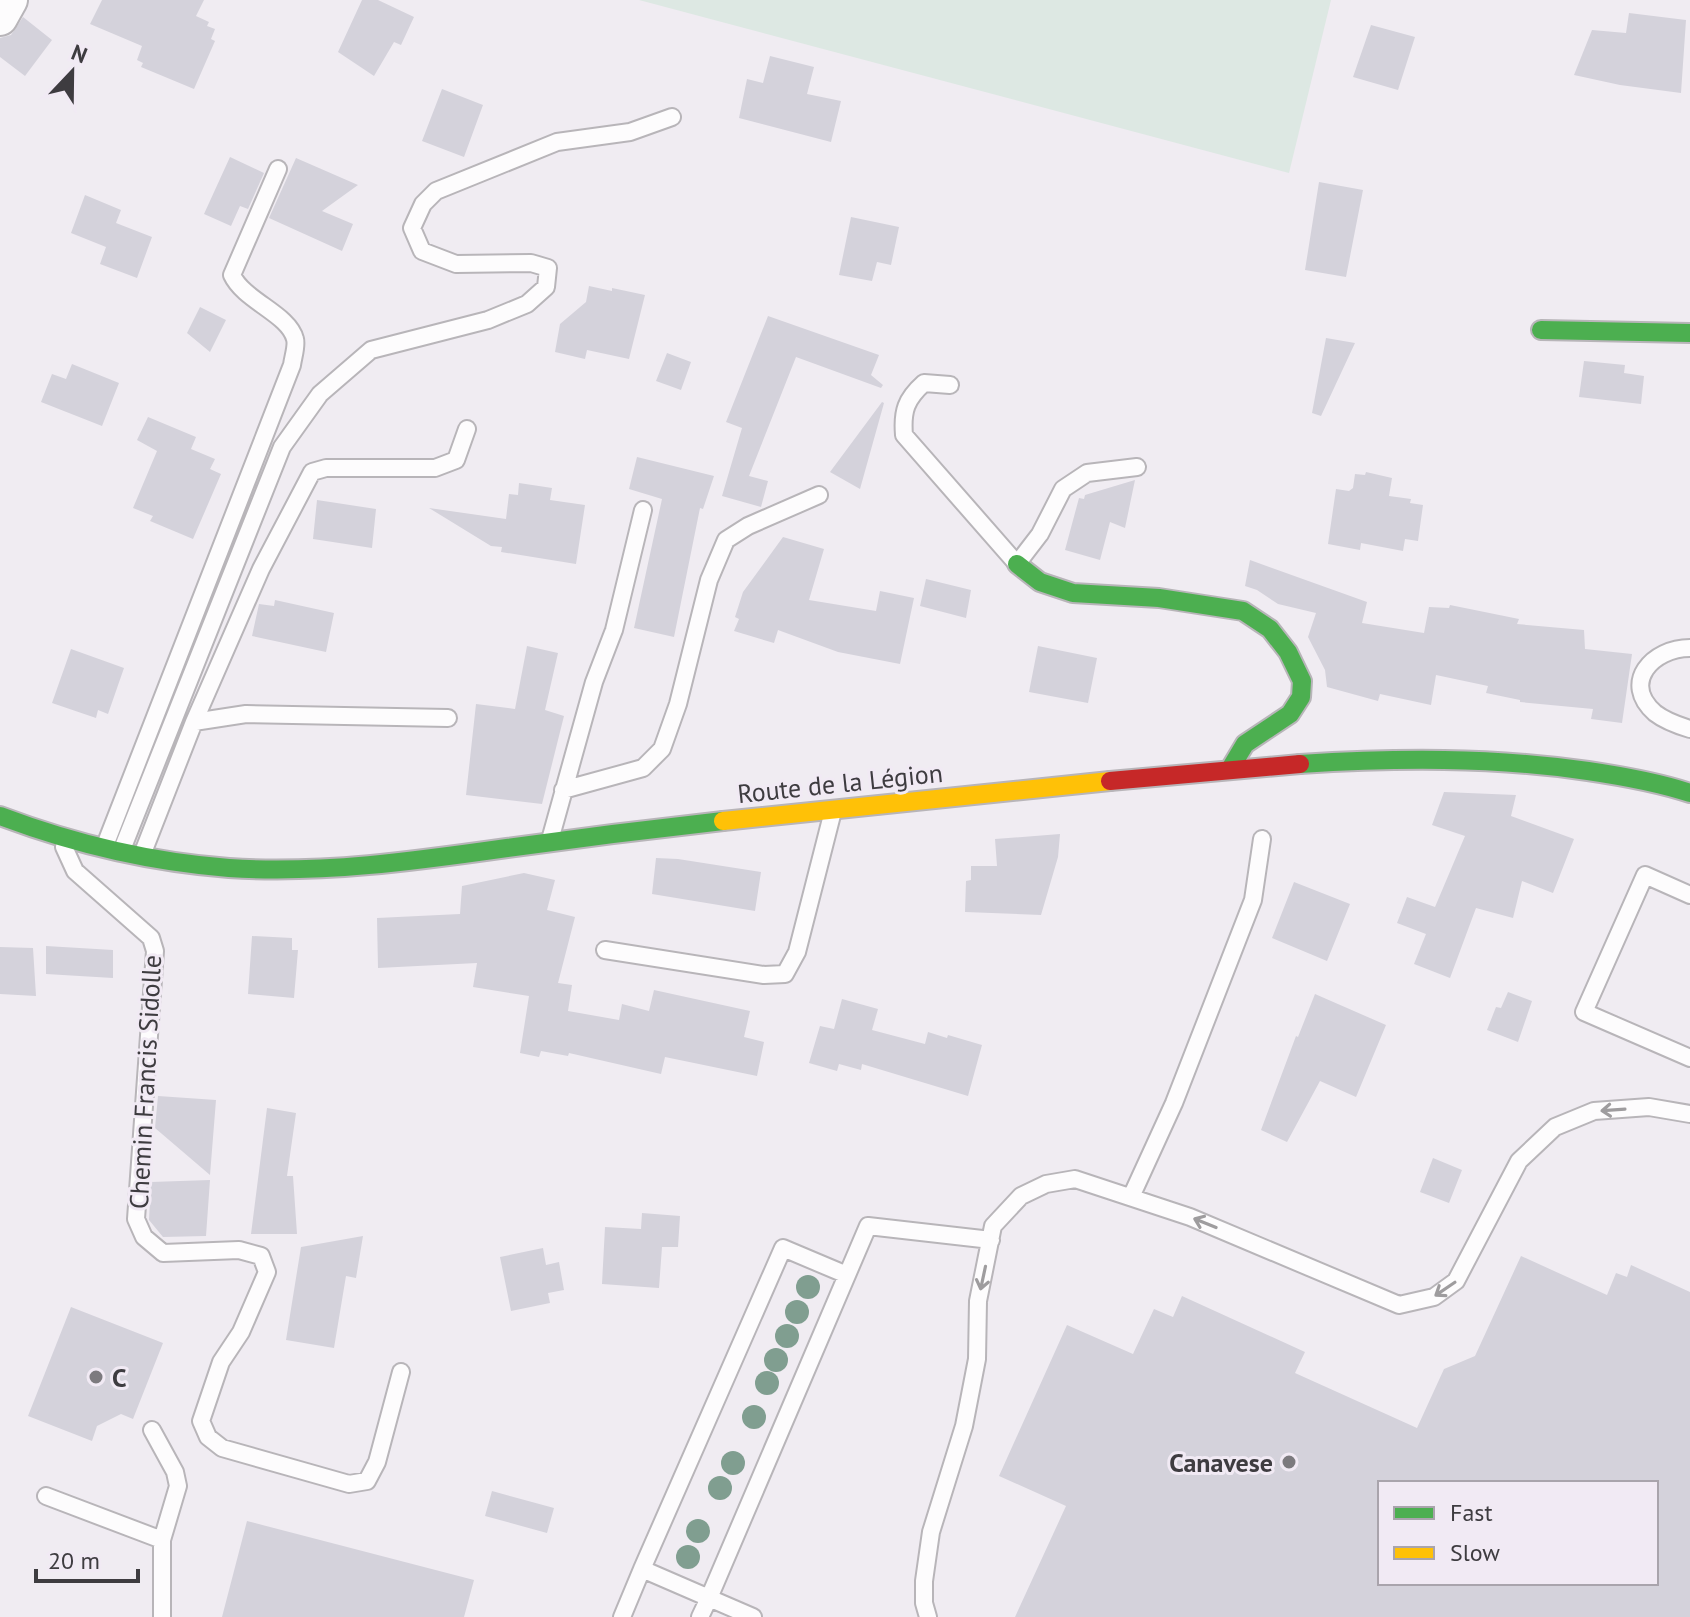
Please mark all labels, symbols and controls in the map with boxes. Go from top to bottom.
north arrow [32,32,112,112]
text: N [68,38,91,69]
street label: Route de la Légion [736,756,944,810]
street label: Chemin Francis Sidolle [122,954,168,1210]
one-way arrow [1600,1103,1627,1118]
one-way arrow [1193,1215,1218,1229]
one-way arrow [974,1265,989,1291]
one-way arrow [1434,1281,1456,1297]
place label: C [112,1361,127,1394]
marker: C [87,1368,105,1386]
place label: Canavese [1169,1446,1273,1479]
marker: Canavese [1280,1453,1298,1471]
legend [1378,1481,1658,1585]
text: Fast [1450,1497,1493,1528]
scale bar [36,1533,138,1583]
text: Slow [1450,1537,1500,1568]
text: 20 m [48,1545,100,1576]

